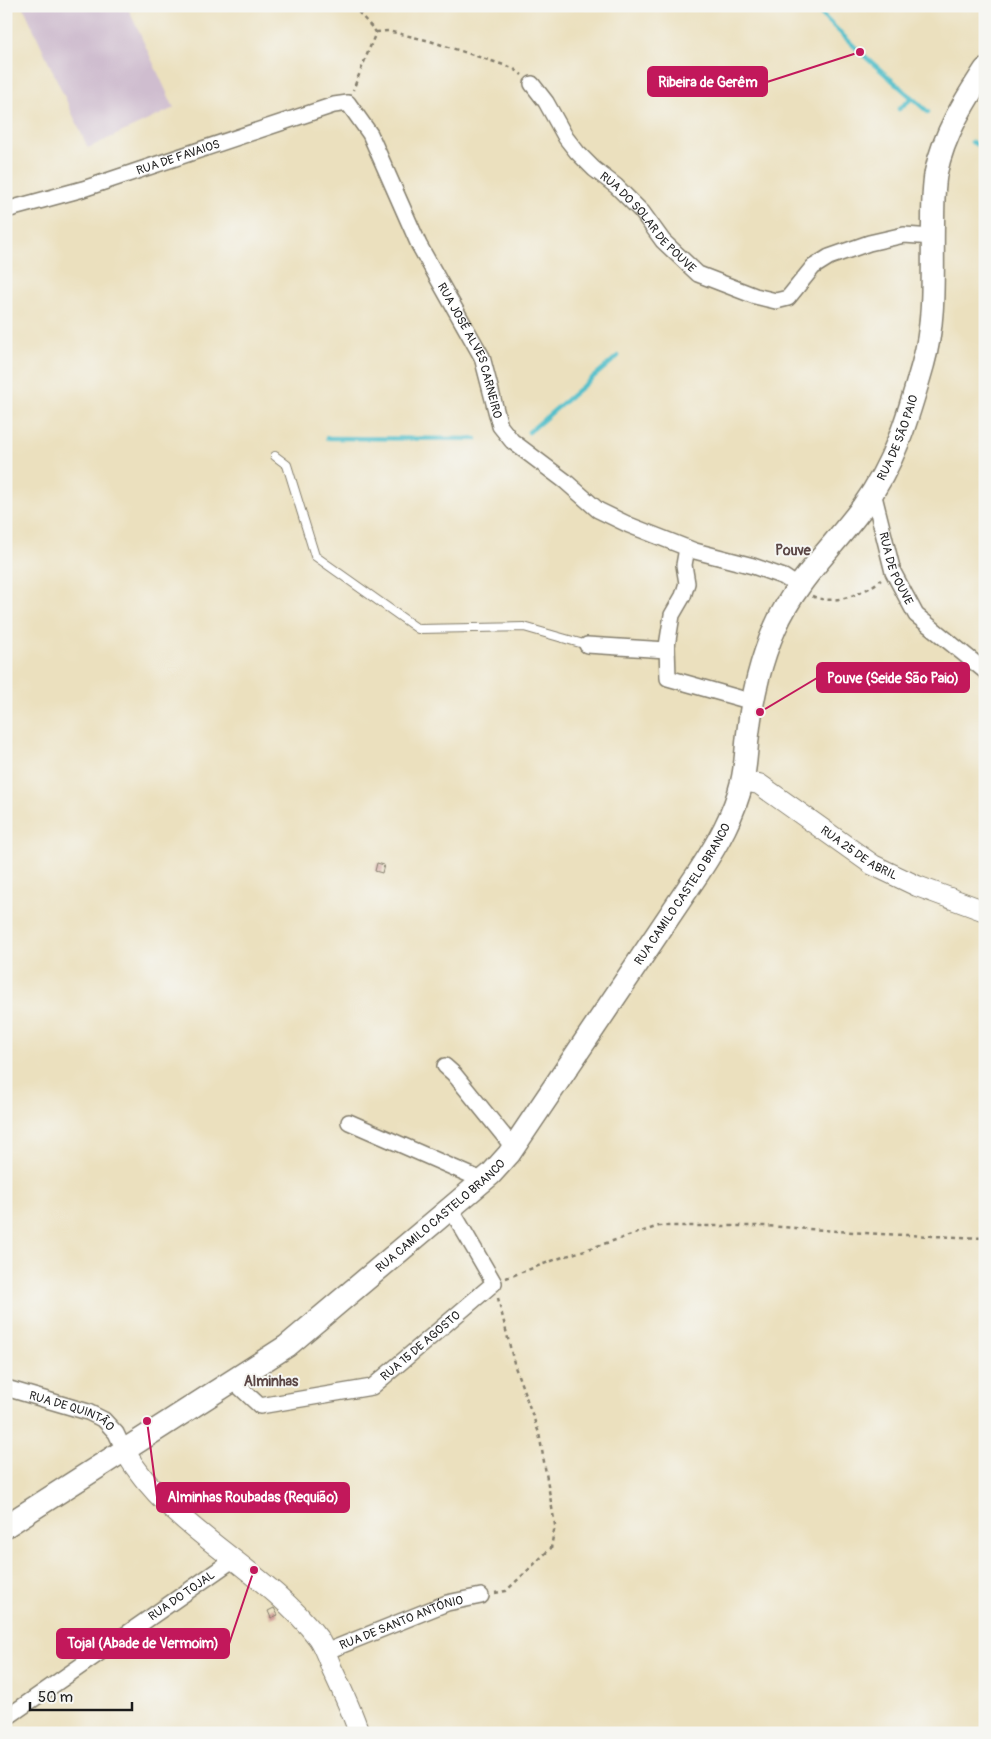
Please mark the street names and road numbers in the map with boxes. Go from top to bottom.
street label: RUA DE FAVAIOS [134,137,222,179]
street label: RUA DO SOLAR DE POUVE [596,169,699,276]
street label: RUA JOSÉ ALVES CARNEIRO [434,280,505,420]
street label: RUA DE SÃO PAIO [874,393,922,483]
street label: RUA DE POUVE [875,530,916,608]
street label: RUA CAMILO CASTELO BRANCO [631,821,734,968]
street label: RUA 25 DE ABRIL [817,823,900,884]
street label: RUA CAMILO CASTELO BRANCO [373,1156,509,1276]
street label: RUA 15 DE AGOSTO [378,1308,464,1384]
street label: RUA DE QUINTÃO [27,1388,118,1435]
street label: RUA DO TOJAL [146,1567,218,1624]
street label: RUA DE SANTO ANTÓNIO [338,1593,465,1653]

